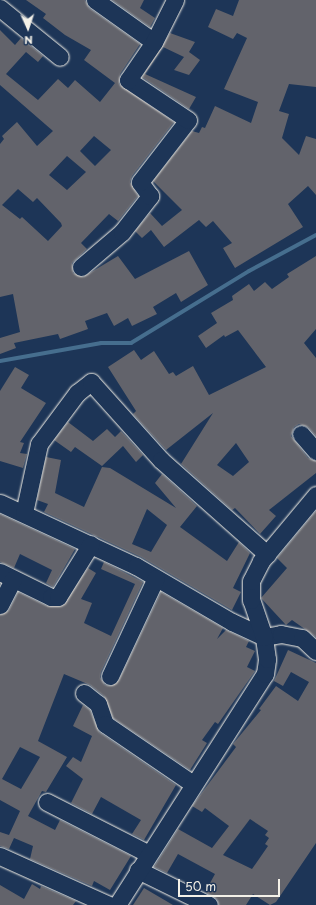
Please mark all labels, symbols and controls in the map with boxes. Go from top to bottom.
north arrow [8,8,48,48]
text: N [24,32,33,49]
scale bar [180,871,282,897]
text: 50 m [185,877,216,895]

